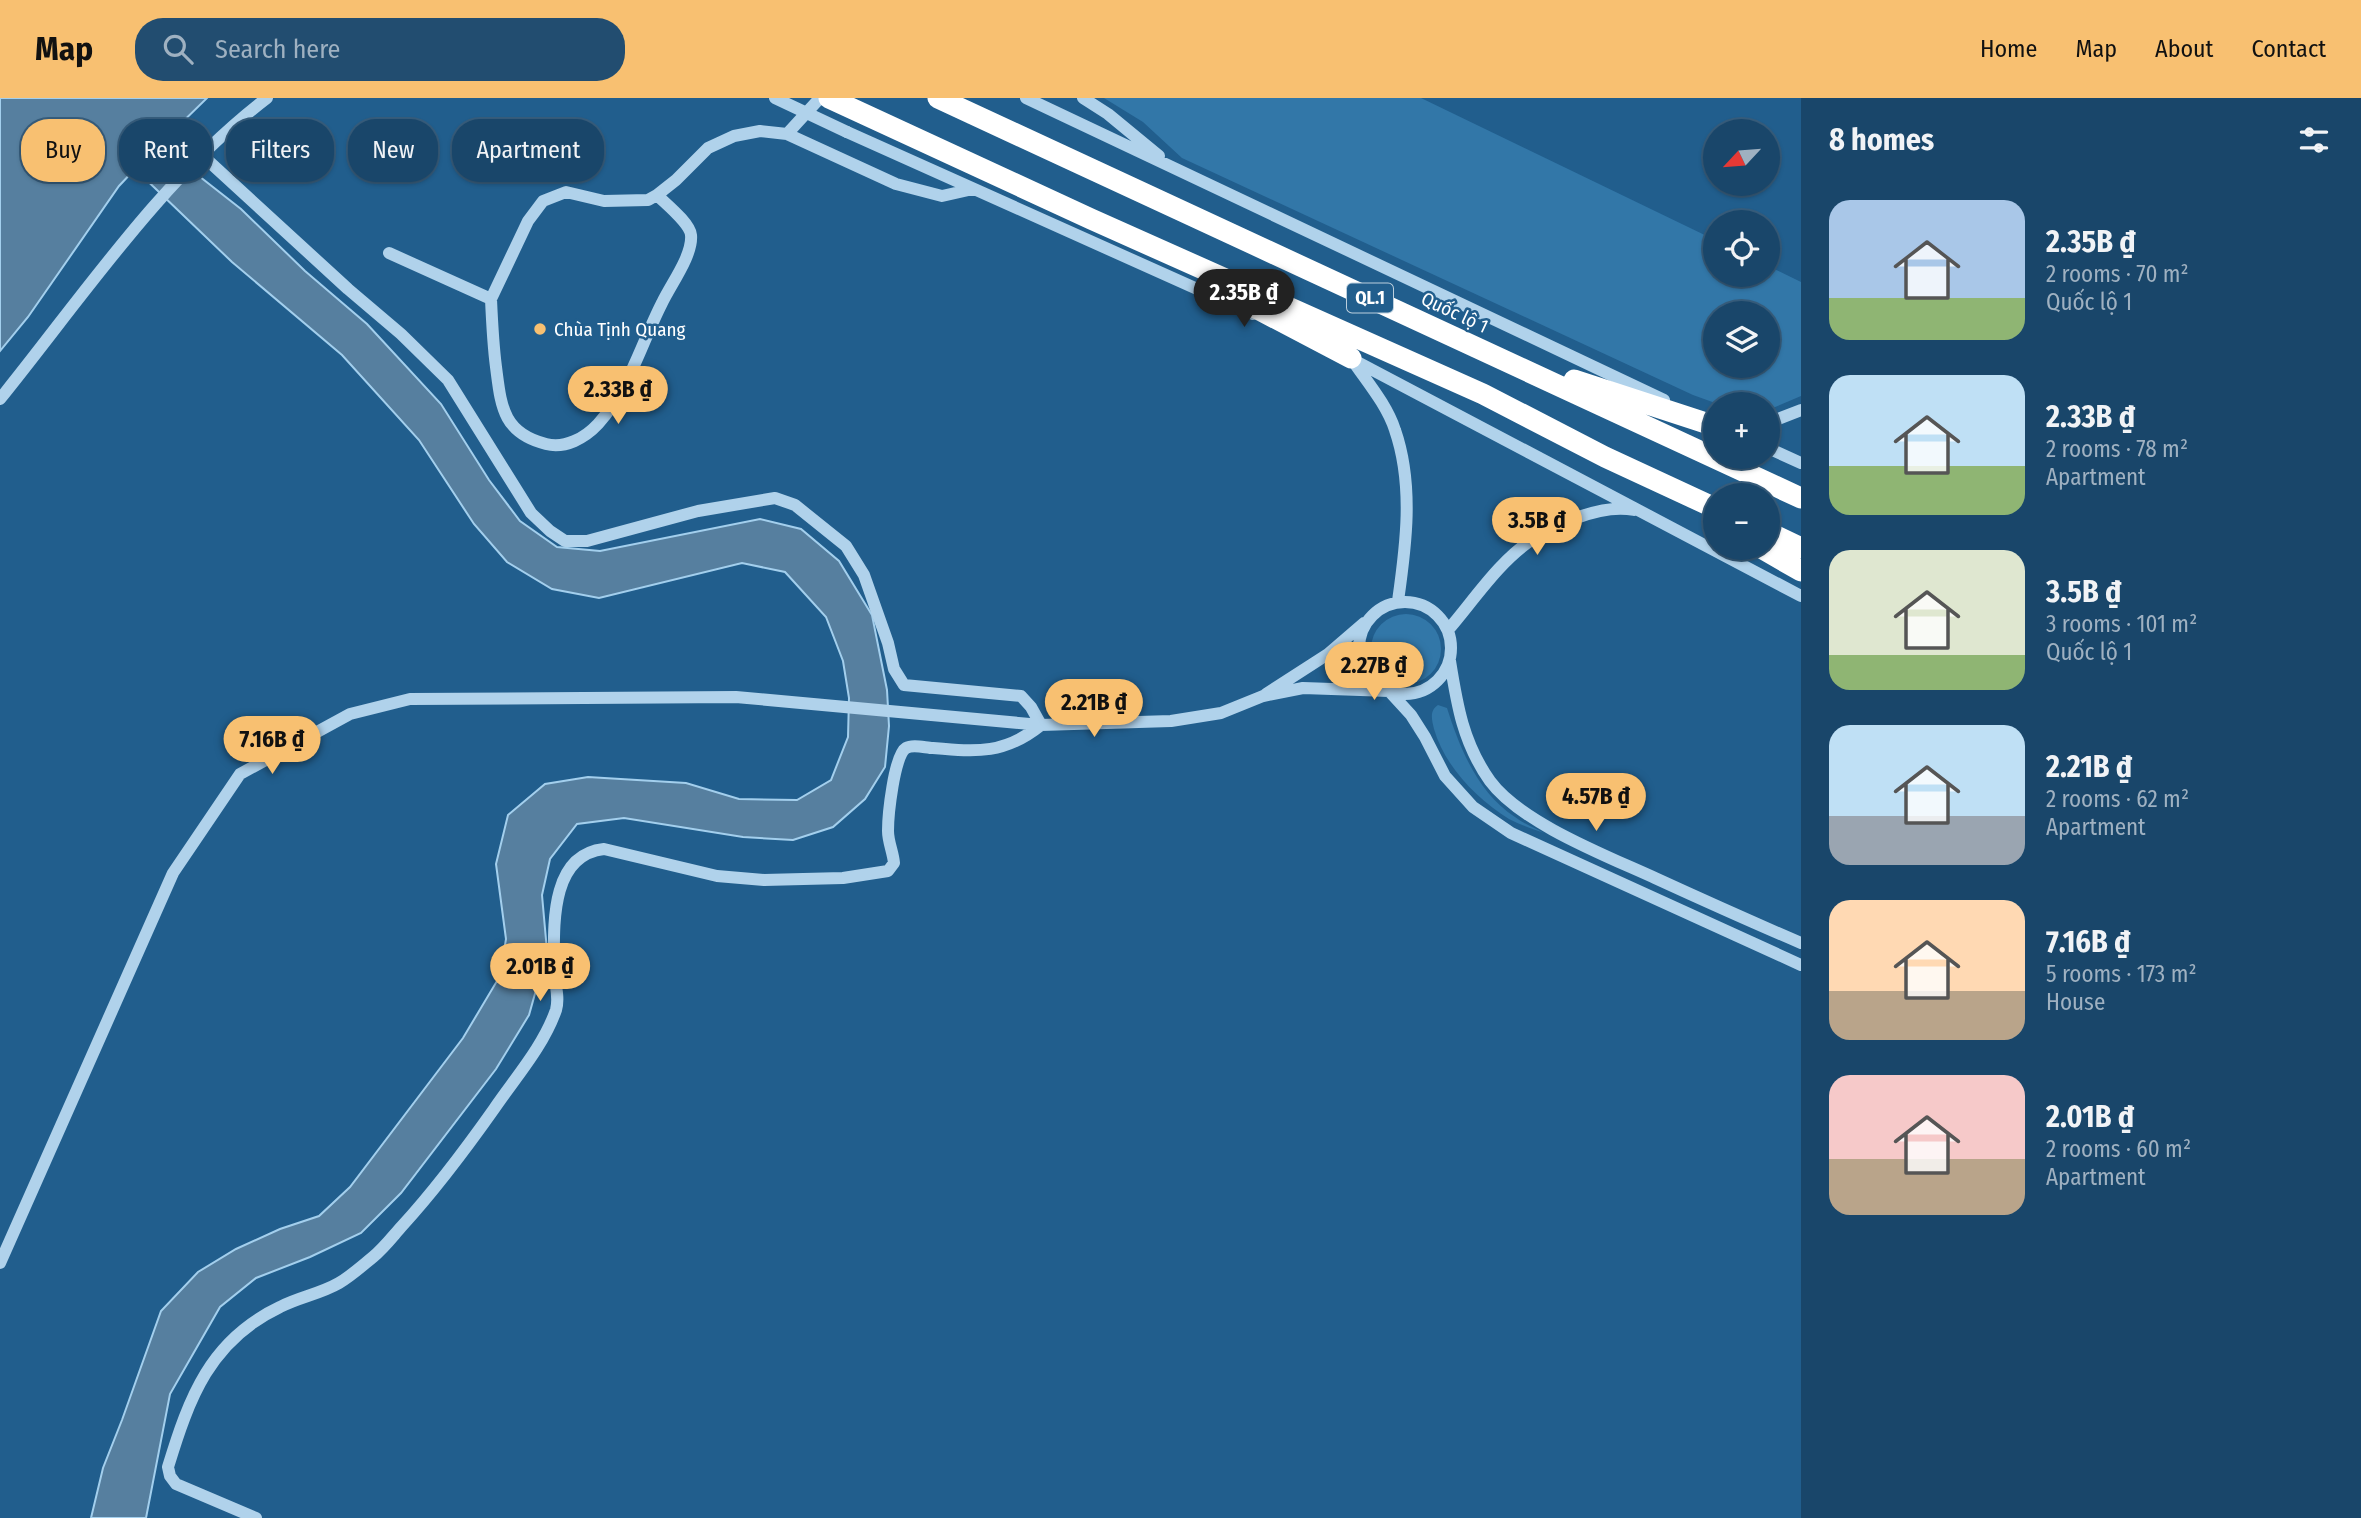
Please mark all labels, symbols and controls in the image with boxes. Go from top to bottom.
search box [135,18,625,81]
text: Map [35,29,93,69]
icon: search [159,30,197,68]
text: Search here [215,34,340,65]
text: Home [1980,35,2037,63]
text: Map [2075,35,2117,63]
text: About [2155,35,2213,63]
text: Contact [2251,35,2326,63]
chip: Buy [21,119,105,182]
chip: Rent [119,119,212,182]
chip: Filters [226,119,334,182]
chip: New [348,119,438,182]
chip: Apartment [452,119,604,182]
north arrow [1703,119,1780,196]
map controls [1703,119,1780,560]
icon: filters [2295,121,2333,159]
text: 8 homes [1829,122,1934,158]
button: locate [1703,210,1780,287]
text: 2.35B ₫ [2046,224,2136,260]
icon: home [1885,228,1969,312]
text: 2 rooms · 70 m² [2046,260,2189,288]
pin: 2.35B ₫ [1179,270,1309,329]
text: 2.35B ₫ [1210,278,1278,306]
road number: QL.1 [1347,284,1393,313]
street label: Quốc lộ 1 [1418,287,1492,338]
text: Quốc lộ 1 [2046,288,2132,316]
button: layers [1703,301,1780,378]
place label: Chùa Tịnh Quang [554,318,685,341]
marker: Chùa Tịnh Quang [532,321,548,337]
pin: 2.33B ₫ [553,366,683,426]
text: 2.33B ₫ [584,375,652,403]
button: + [1703,392,1780,469]
text: 2.33B ₫ [2046,399,2135,435]
icon: home [1885,403,1969,487]
text: 2 rooms · 78 m² [2046,435,2188,463]
text: Apartment [2046,463,2146,491]
button: − [1703,483,1780,560]
pin: 3.5B ₫ [1480,498,1594,557]
text: 3.5B ₫ [1508,506,1566,534]
text: 3.5B ₫ [2046,574,2122,610]
icon: home [1885,578,1969,662]
text: 3 rooms · 101 m² [2046,610,2197,638]
text: Quốc lộ 1 [2046,638,2132,666]
pin: 2.27B ₫ [1309,642,1439,702]
text: 2.27B ₫ [1341,651,1407,679]
pin: 2.21B ₫ [1029,680,1159,739]
text: 2.21B ₫ [1061,688,1127,716]
pin: 7.16B ₫ [207,716,337,776]
text: 7.16B ₫ [240,725,304,753]
text: 2.21B ₫ [2046,749,2132,785]
icon: home [1885,753,1969,837]
pin: 4.57B ₫ [1531,774,1661,833]
text: 4.57B ₫ [1562,782,1630,810]
text: 2 rooms · 62 m² [2046,785,2189,813]
text: Apartment [2046,813,2146,841]
text: 7.16B ₫ [2046,924,2131,960]
icon: home [1885,928,1969,1012]
pin: 2.01B ₫ [475,944,605,1003]
text: 2.01B ₫ [506,952,574,980]
text: 5 rooms · 173 m² [2046,960,2197,988]
text: House [2046,988,2105,1016]
text: 2.01B ₫ [2046,1099,2134,1135]
icon: home [1885,1103,1969,1187]
text: 2 rooms · 60 m² [2046,1135,2191,1163]
text: Apartment [2046,1163,2146,1191]

